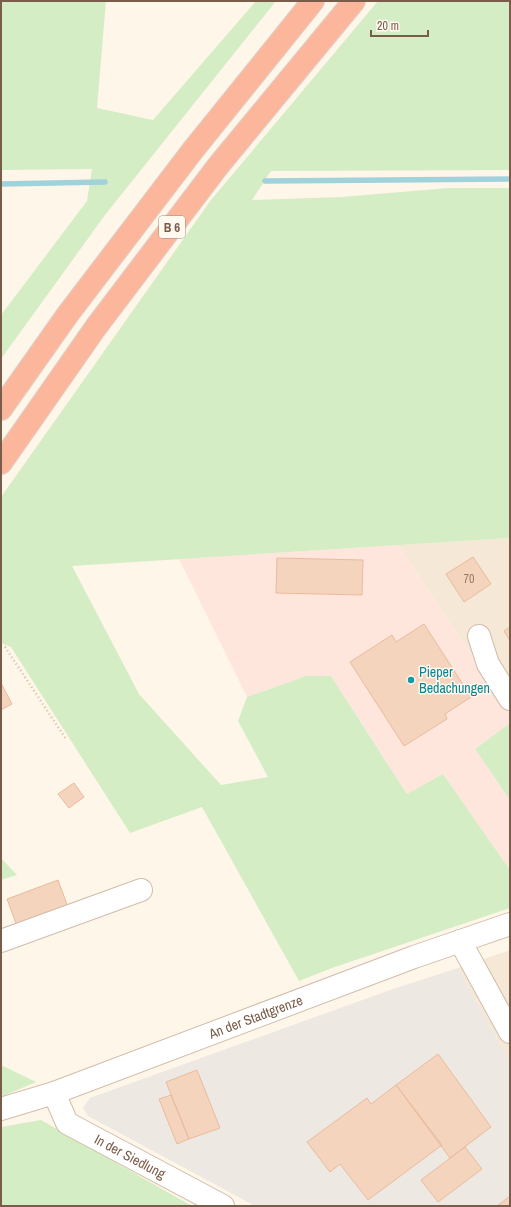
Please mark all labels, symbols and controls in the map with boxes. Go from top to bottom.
scale bar [371,12,428,38]
text: 20 m [377,18,399,34]
road number: B 6 [159,216,185,238]
house number: 70 [464,571,474,587]
place label: Pieper Bedachungen [419,663,490,697]
marker: Pieper Bedachungen [406,675,416,685]
street label: An der Stadtgrenze [205,991,305,1043]
street label: In der Siedlung [91,1130,169,1183]

